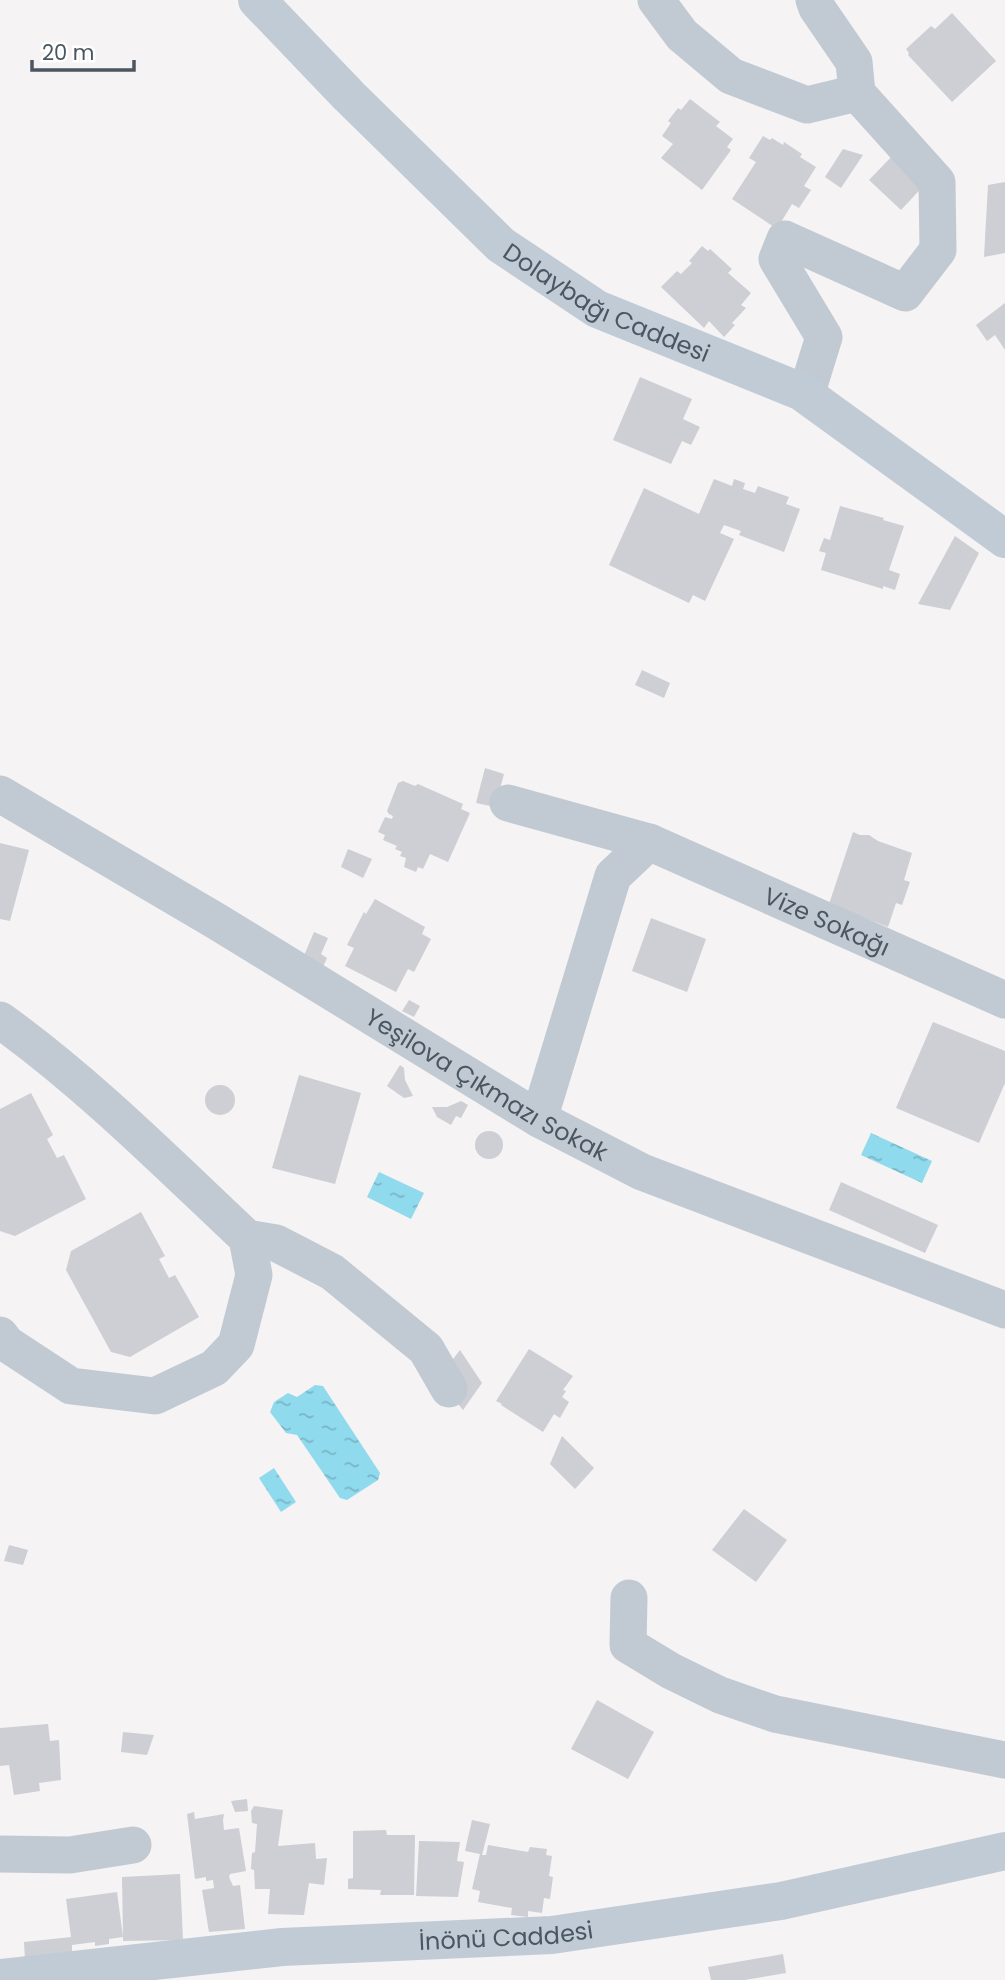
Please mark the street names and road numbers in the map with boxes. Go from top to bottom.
street label: Dolaybağı Caddesi [497,235,715,370]
street label: Vize Sokağı [759,879,895,963]
street label: Yeşilova Çıkmazı Sokak [359,1000,614,1169]
street label: İnönü Caddesi [418,1913,595,1957]

